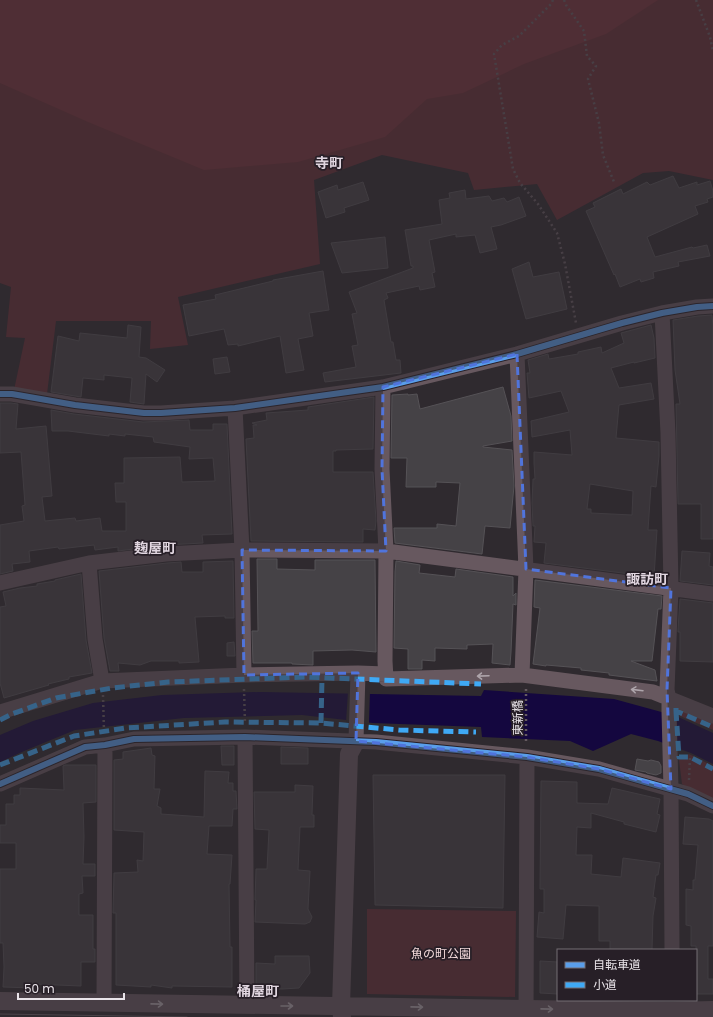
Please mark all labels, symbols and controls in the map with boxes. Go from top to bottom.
district label: 寺町 [315,153,343,173]
district label: 麹屋町 [134,538,176,558]
district label: 諏訪町 [626,569,668,589]
one-way arrow [477,672,490,680]
one-way arrow [631,686,644,694]
street label: 東新橋 [509,700,526,736]
park label: 魚の町公園 [411,945,471,962]
legend [557,949,697,1001]
text: 自転車道 [593,956,641,973]
scale bar [18,975,124,1001]
text: 小道 [593,976,617,993]
text: 50 m [24,980,55,997]
district label: 桶屋町 [237,981,279,1001]
one-way arrow [150,1000,163,1008]
one-way arrow [280,1002,293,1010]
one-way arrow [410,1003,423,1011]
one-way arrow [540,1005,553,1013]

